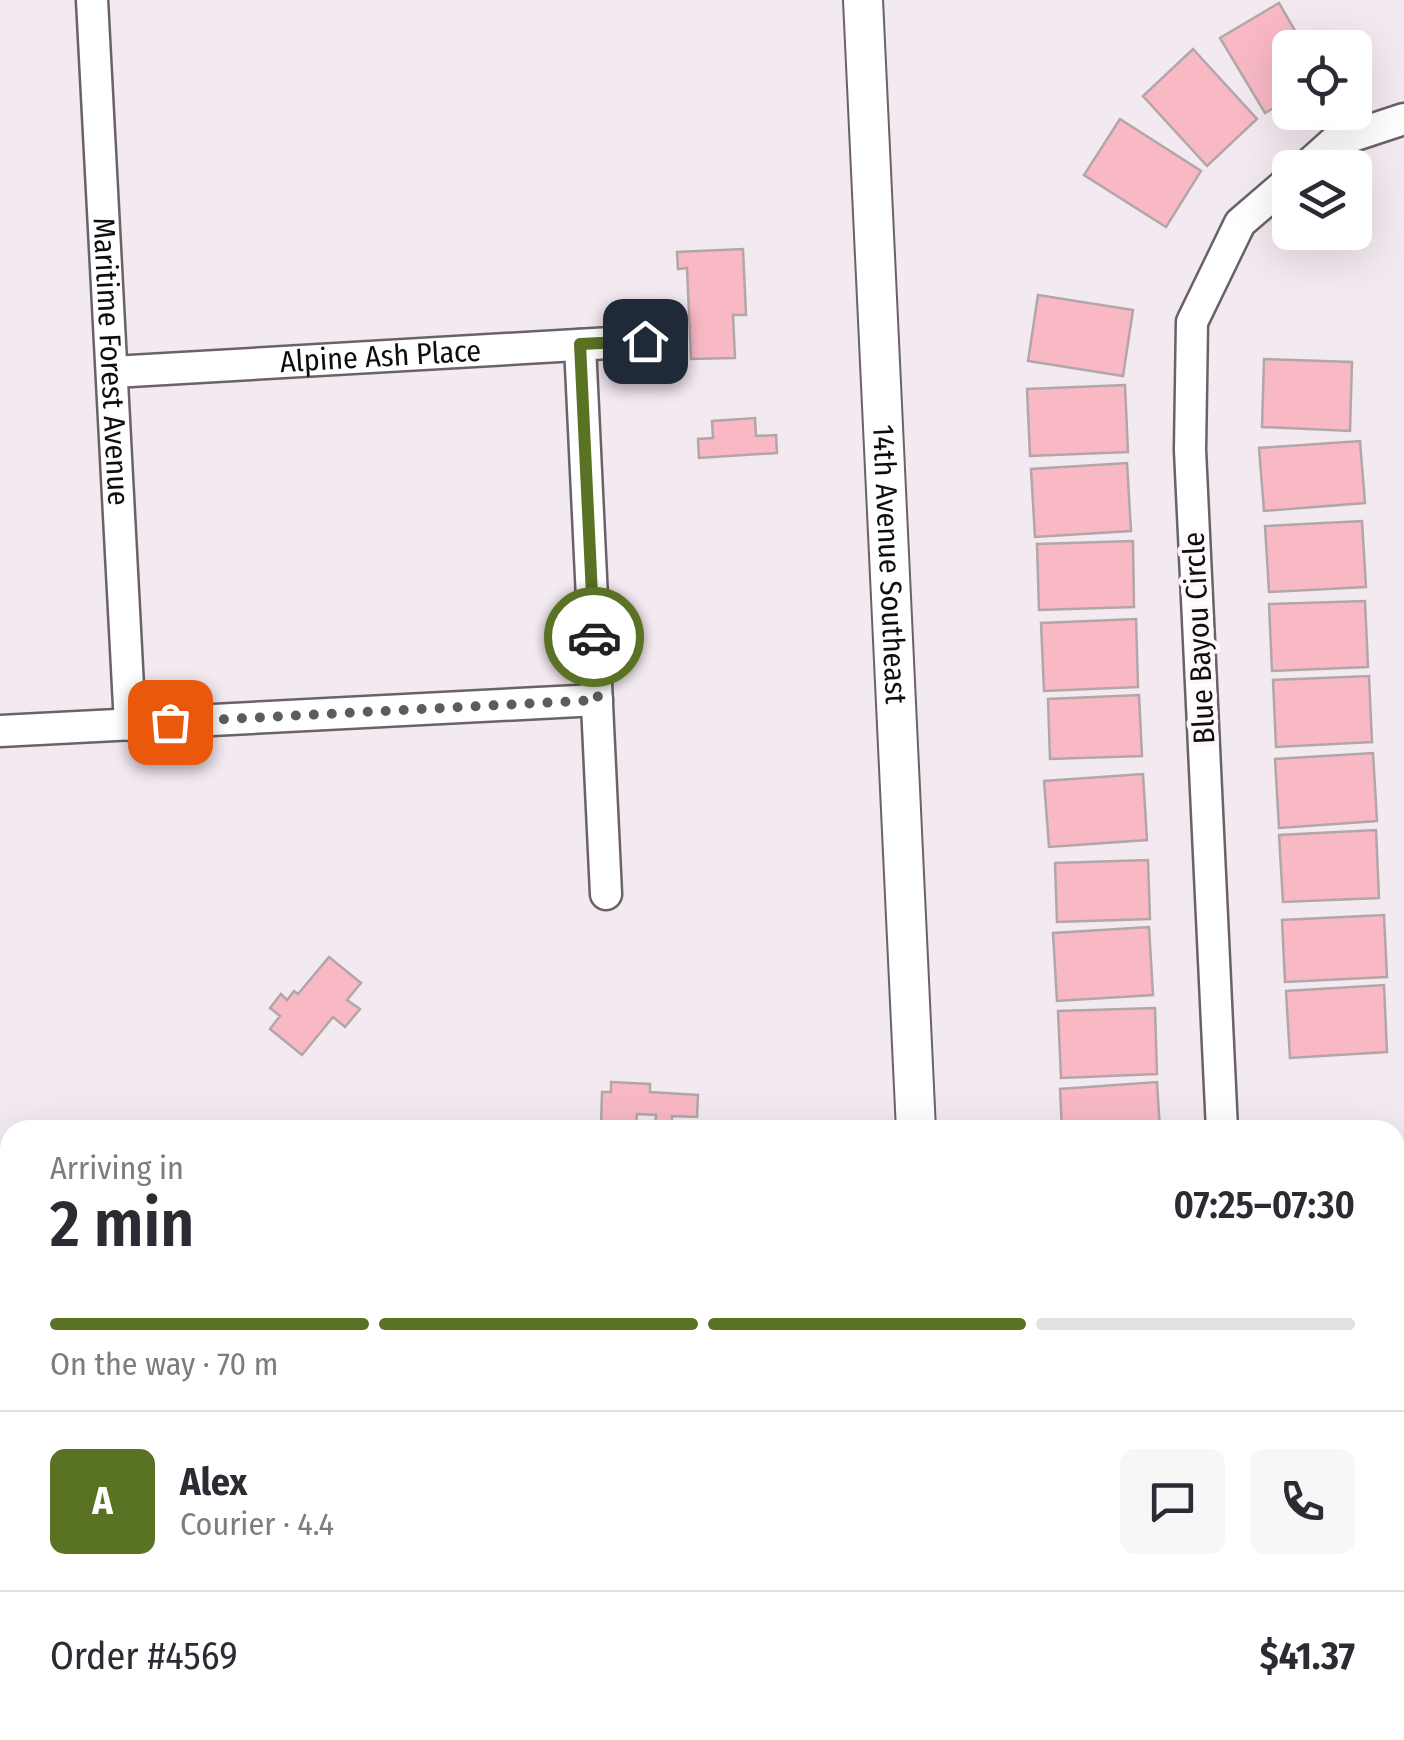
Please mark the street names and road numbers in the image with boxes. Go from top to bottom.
street label: Maritime Forest Avenue [85,216,136,507]
street label: Alpine Ash Place [279,333,482,380]
street label: 14th Avenue Southeast [865,424,914,705]
street label: Blue Bayou Circle [1175,531,1223,745]

